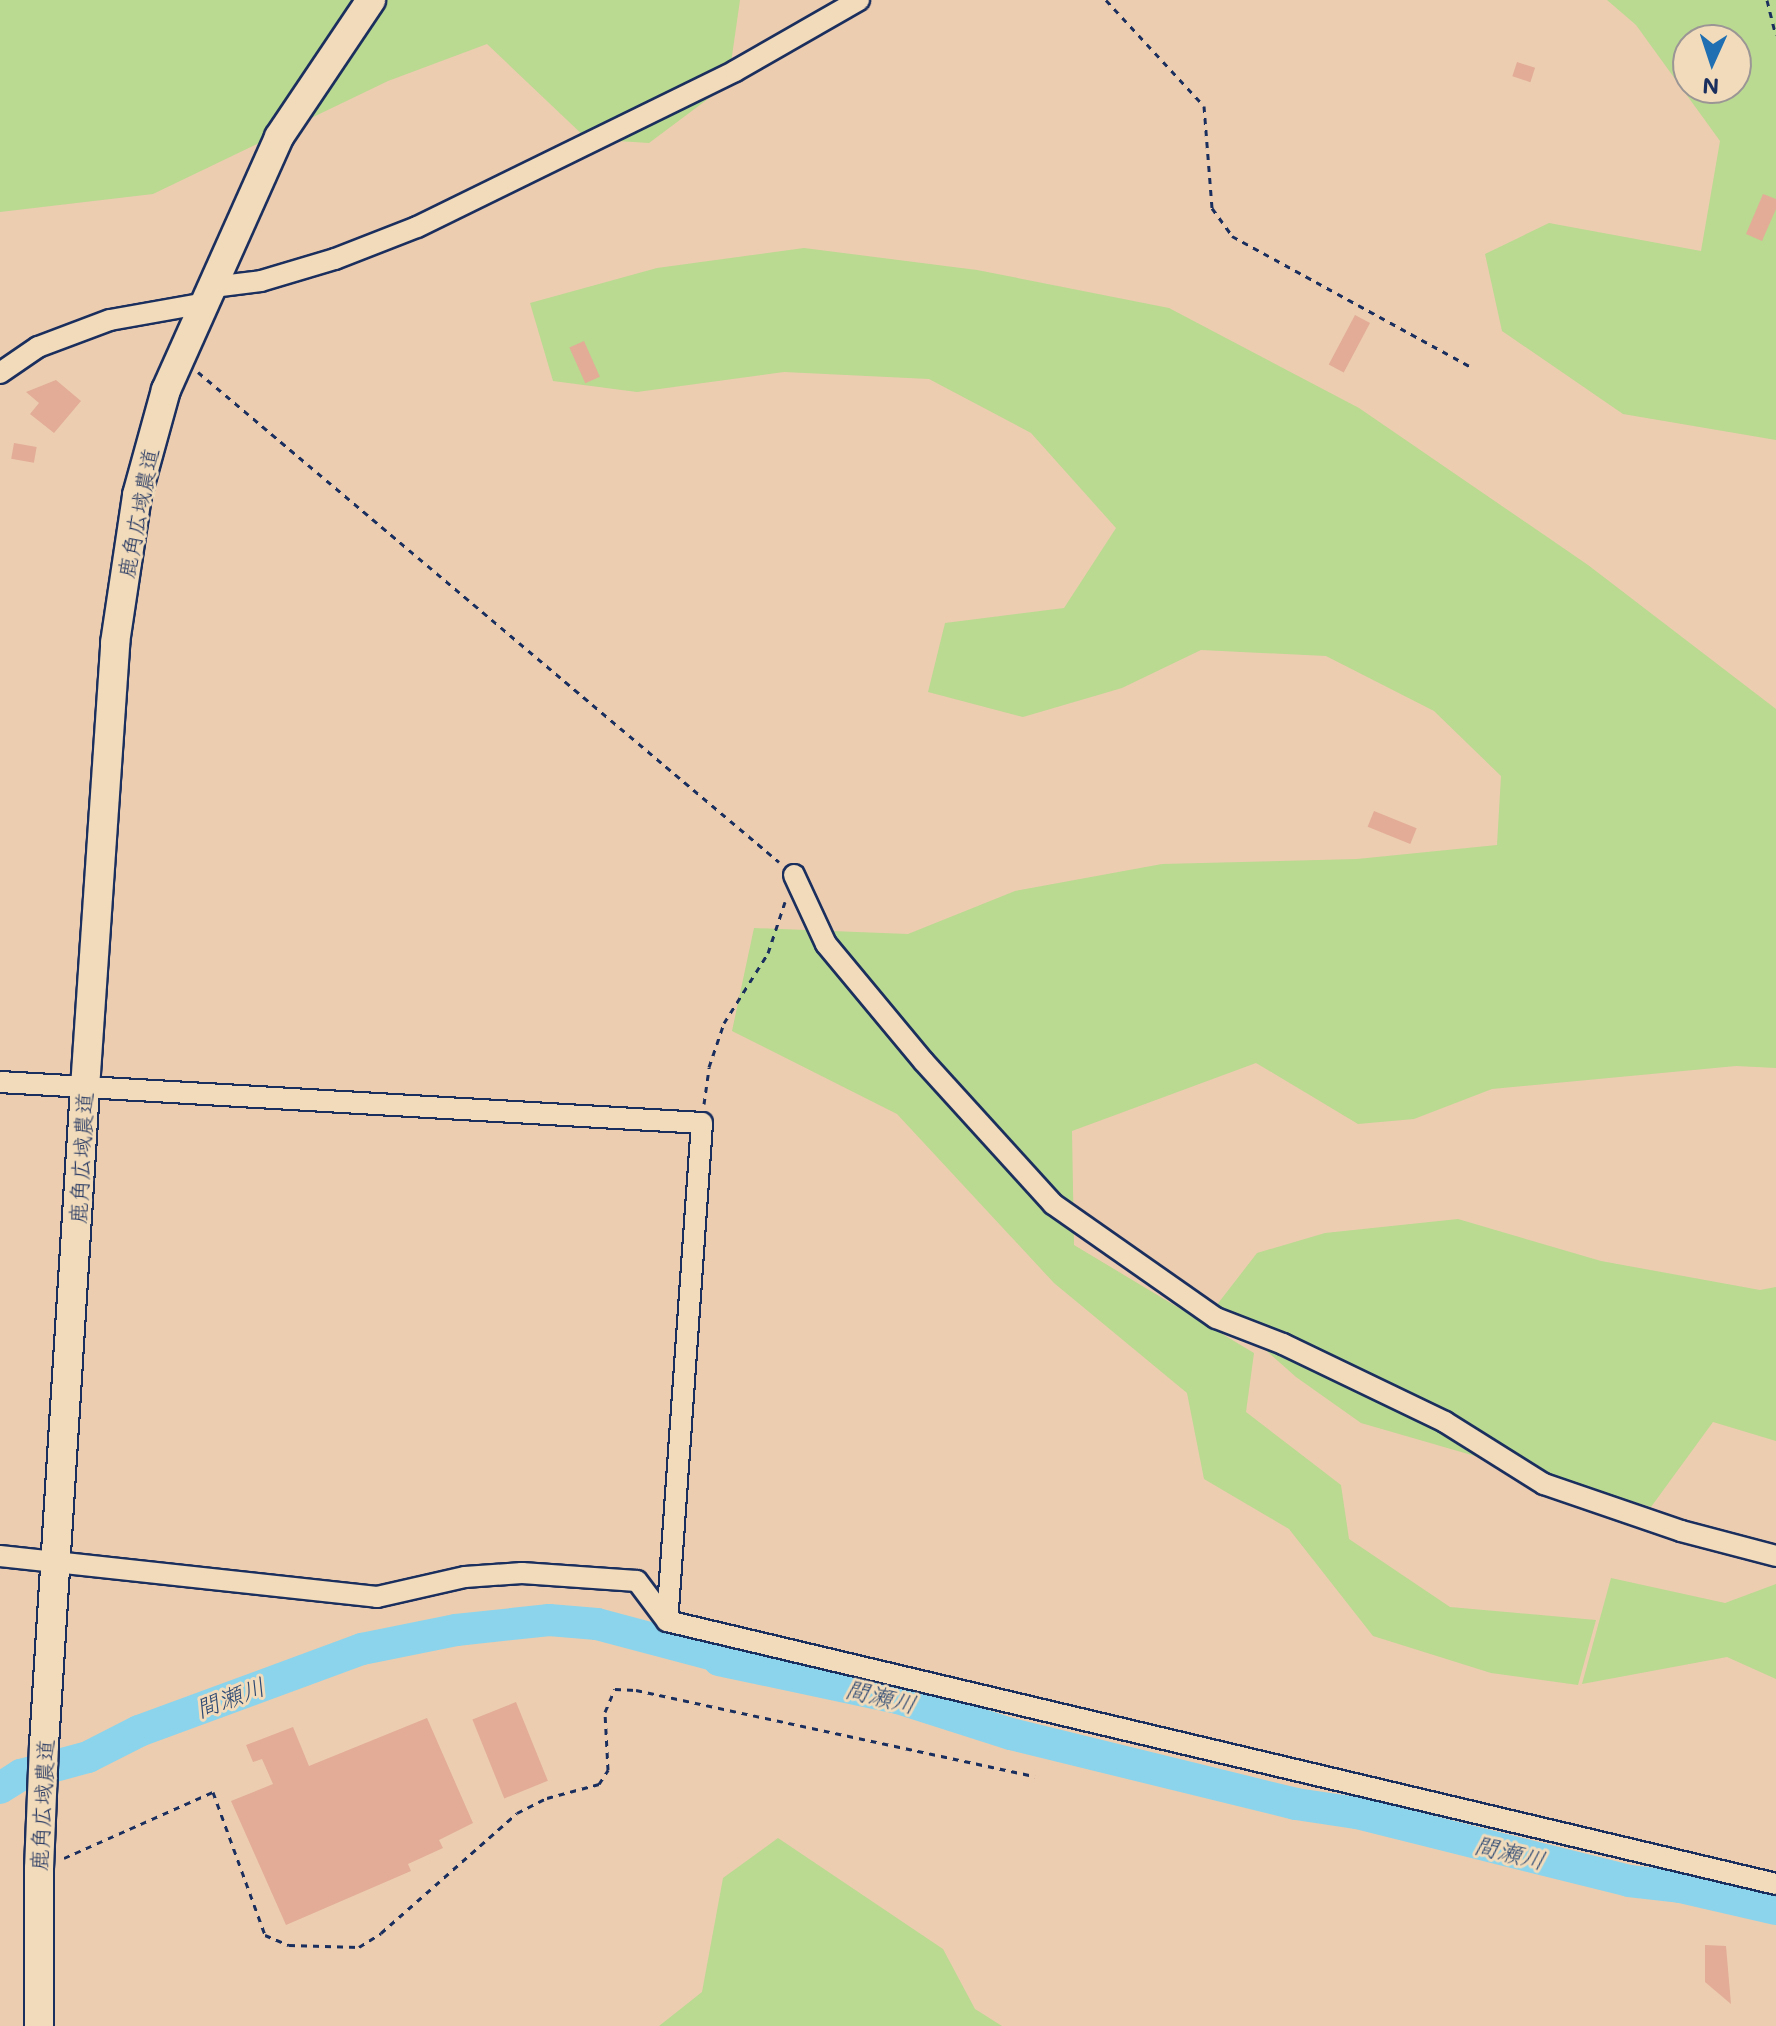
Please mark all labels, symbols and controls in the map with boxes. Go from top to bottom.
north arrow [1672,24,1752,104]
text: N [1702,72,1720,101]
street label: 鹿角広域農道 [112,446,164,580]
street label: 鹿角広域農道 [64,1091,98,1225]
water label: 間瀬川 [191,1671,269,1723]
water label: 間瀬川 [843,1673,919,1719]
street label: 鹿角広域農道 [25,1738,59,1872]
water label: 間瀬川 [1472,1829,1548,1875]

